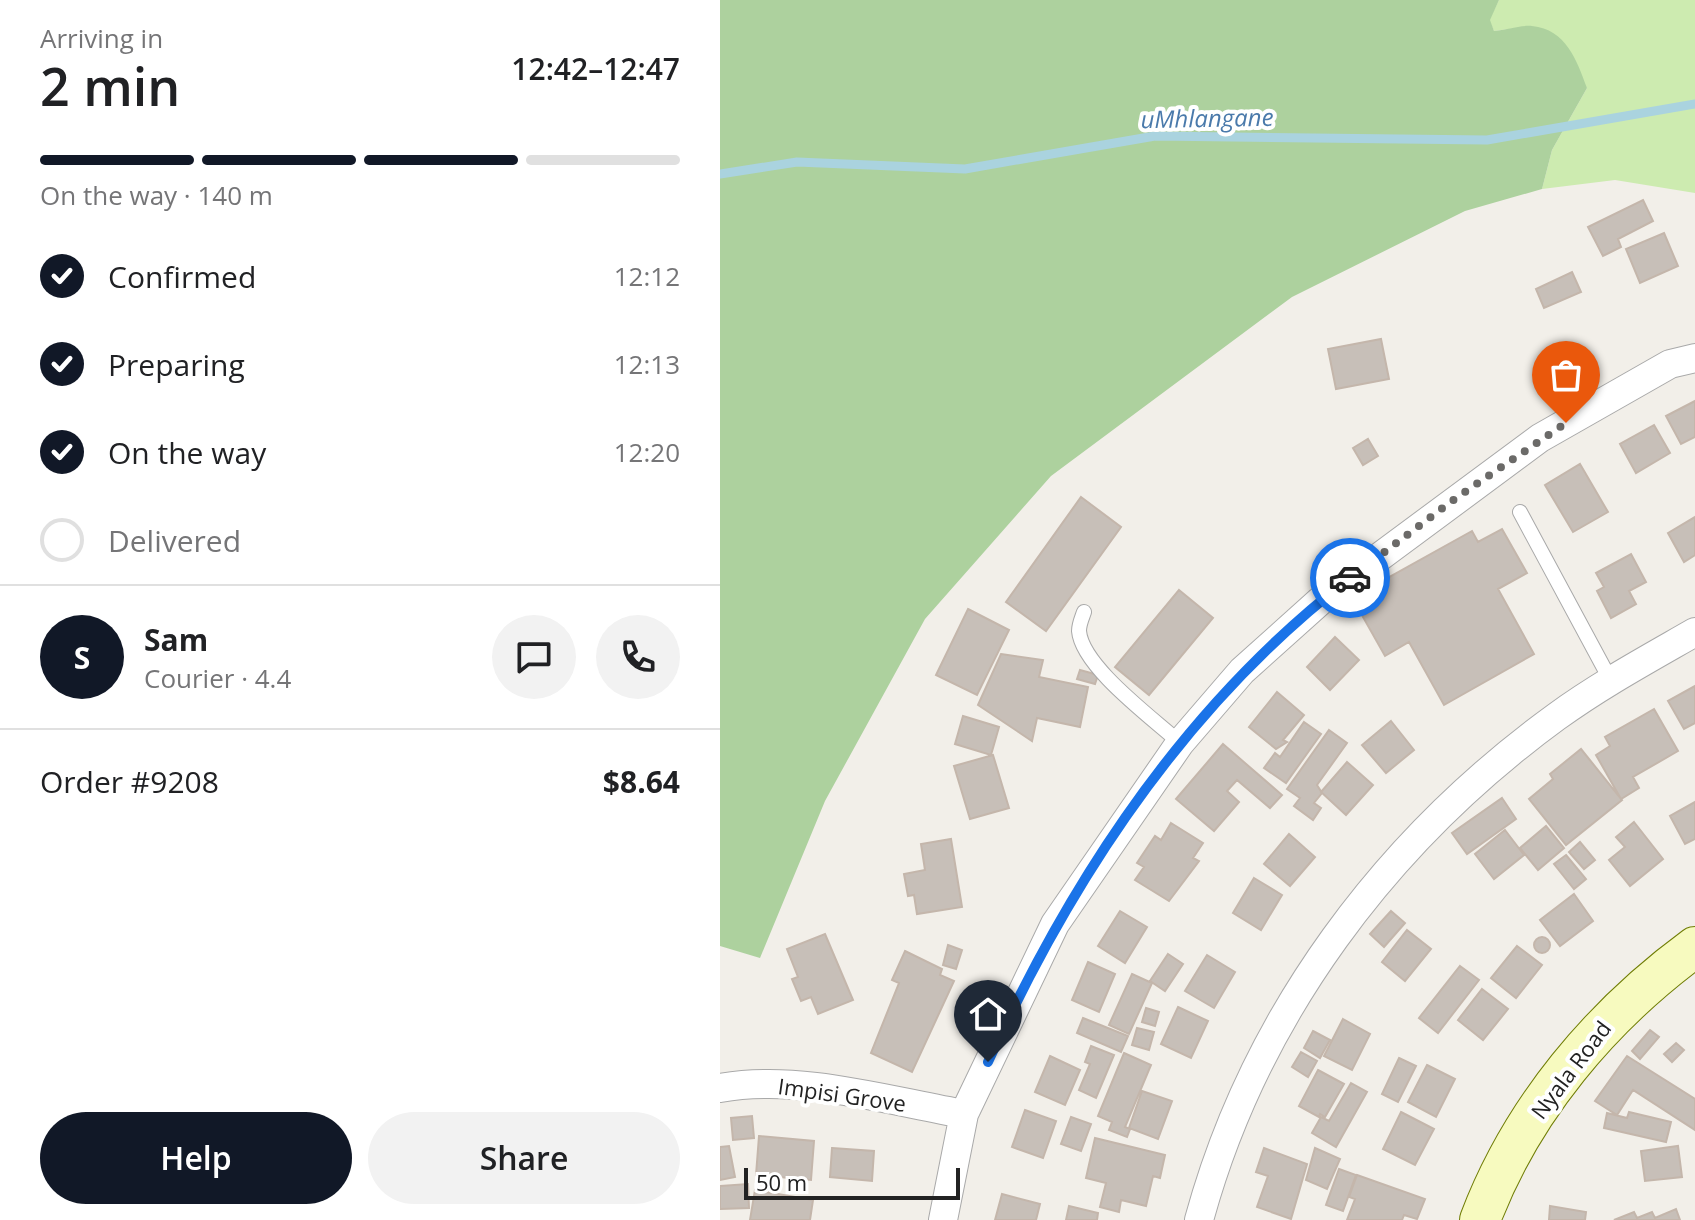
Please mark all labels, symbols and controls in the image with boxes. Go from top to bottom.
text: Arriving in [40,20,163,56]
text: 12:42–12:47 [511,48,680,89]
text: 2 min [40,50,180,121]
water label: uMhlangane [1140,100,1274,135]
text: On the way · 140 m [40,177,273,213]
icon: check [40,254,84,298]
text: Confirmed [108,256,256,297]
text: 12:12 [614,258,680,294]
pin [1532,341,1600,423]
icon: check [40,342,84,386]
text: Preparing [108,344,245,385]
text: 12:13 [614,346,680,382]
icon: bag [1544,353,1588,397]
icon: check [40,430,84,474]
text: On the way [108,432,266,473]
text: 12:20 [614,434,680,470]
text: Delivered [108,520,241,561]
courier [1310,538,1390,618]
icon: car [1328,556,1372,600]
button: chat [492,615,576,699]
button: phone [596,615,680,699]
text: Sam [144,619,208,660]
text: S [74,637,90,678]
text: Courier · 4.4 [144,660,291,696]
text: Order #9208 [40,761,219,802]
text: $8.64 [603,761,680,802]
pin [954,980,1022,1062]
icon: home [966,992,1010,1036]
street label: Nyala Road [1523,1014,1617,1125]
street label: Impisi Grove [776,1070,908,1118]
button: Help [40,1112,352,1204]
button: Share [368,1112,680,1204]
scale bar [744,1164,960,1200]
text: 50 m [756,1167,807,1197]

